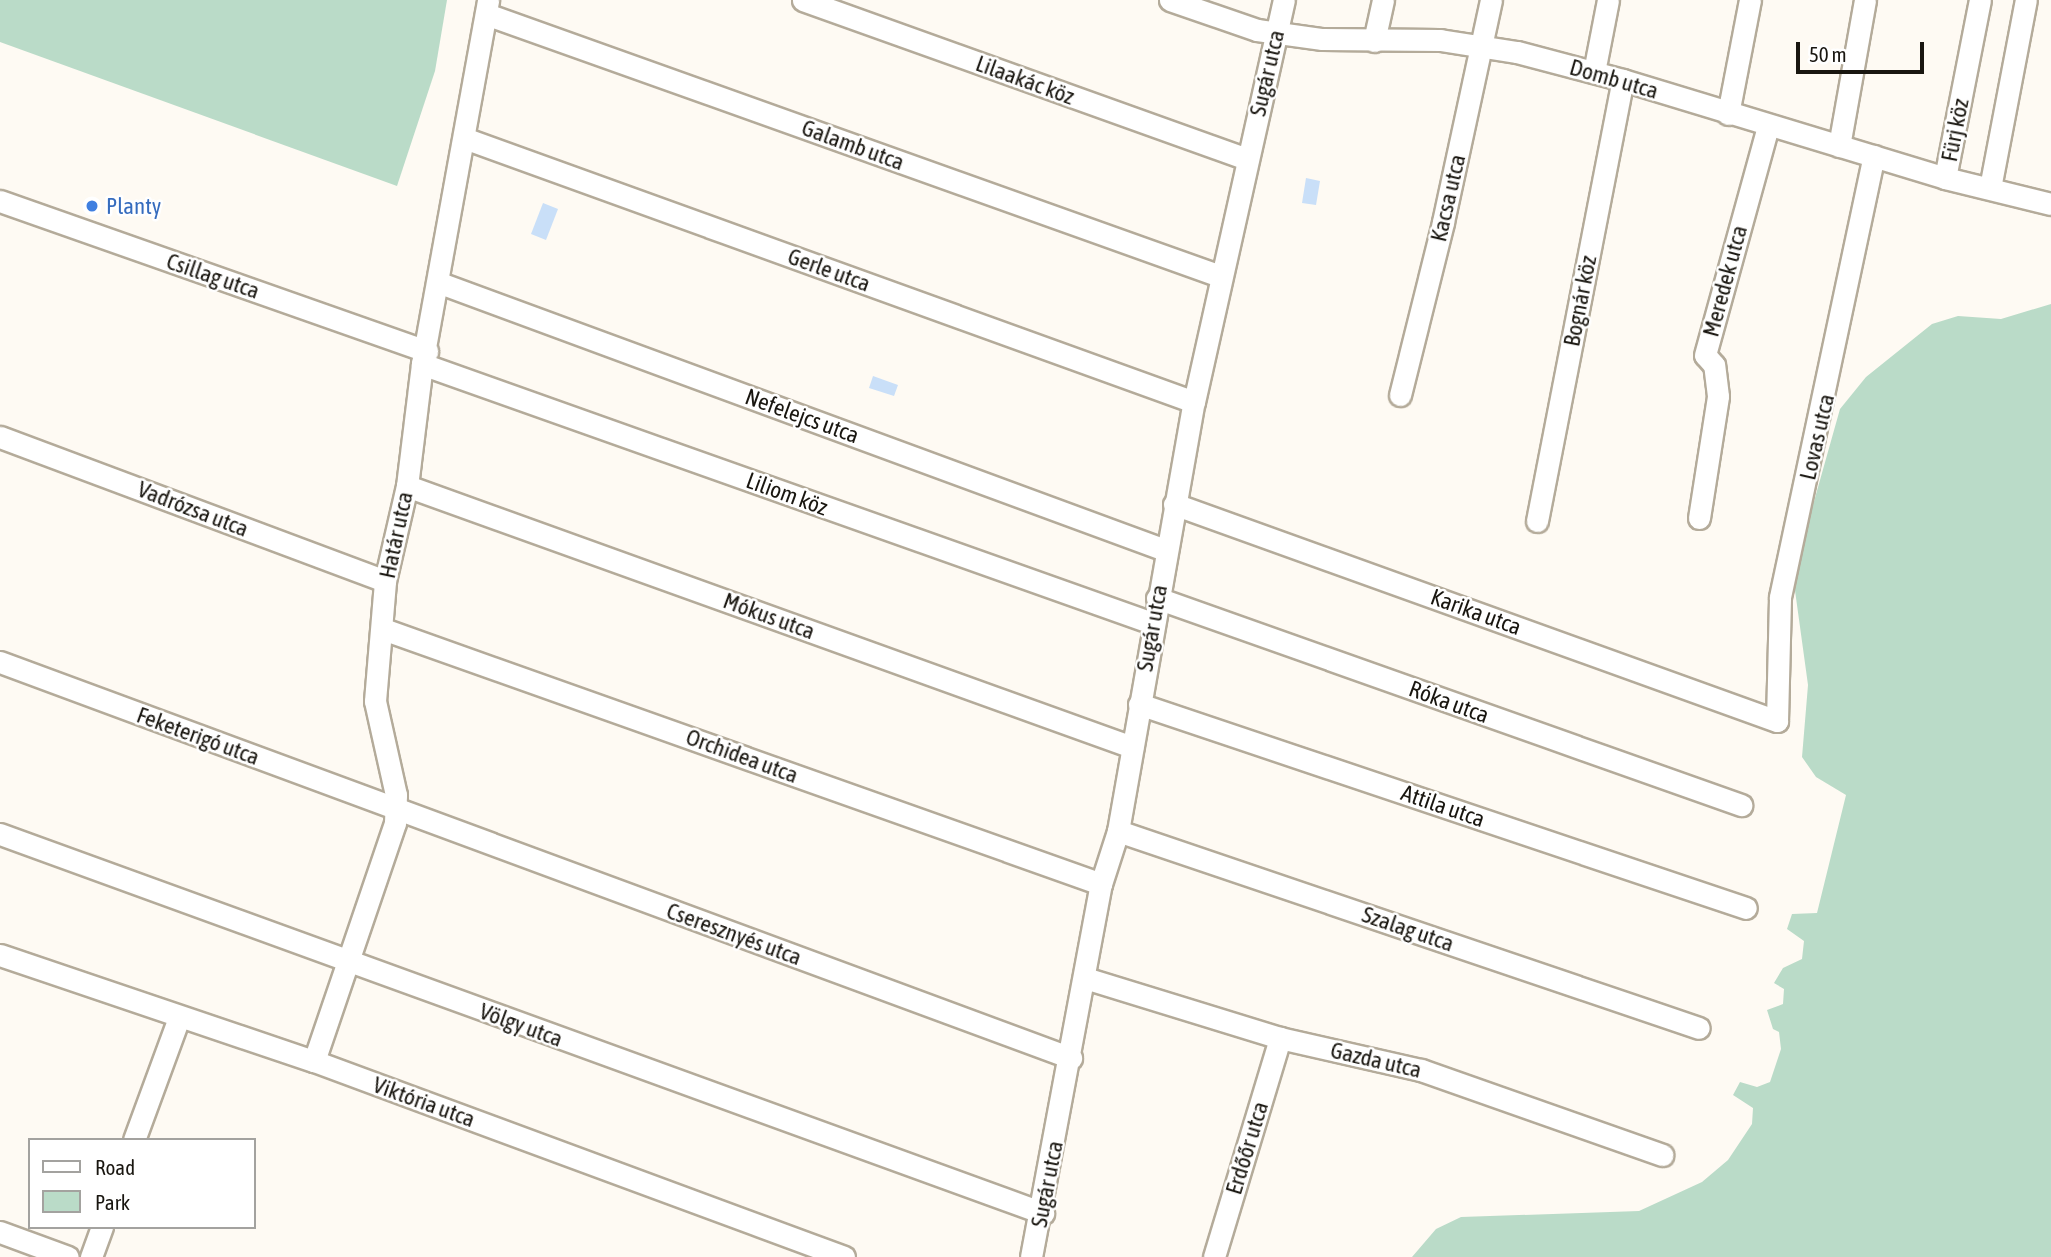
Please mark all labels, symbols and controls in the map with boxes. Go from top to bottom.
street label: Sugár utca [1244,27,1290,119]
scale bar [1799,28,1927,72]
text: 50 m [1809,42,1847,66]
street label: Lilaakác köz [972,49,1078,111]
street label: Domb utca [1566,53,1662,105]
street label: Fürj köz [1935,96,1975,164]
street label: Galamb utca [798,114,908,176]
street label: Kacsa utca [1425,152,1471,244]
place label: Planty [106,192,161,220]
marker: Planty [84,198,100,214]
street label: Meredek utca [1697,222,1753,340]
street label: Gerle utca [784,242,874,298]
street label: Csillag utca [163,247,263,305]
street label: Bognár köz [1558,253,1602,349]
street label: Nefelejcs utca [741,383,863,449]
street label: Lovas utca [1794,391,1840,483]
street label: Liliom köz [743,467,831,521]
street label: Vadrózsa utca [134,475,252,543]
street label: Határ utca [373,489,419,581]
street label: Sugár utca [1131,582,1173,674]
street label: Karika utca [1427,583,1525,641]
street label: Mókus utca [719,587,819,645]
street label: Róka utca [1405,675,1493,729]
street label: Feketerigó utca [133,701,263,771]
street label: Orchidea utca [682,723,802,789]
street label: Attila utca [1398,779,1488,833]
street label: Cseresznyés utca [663,897,805,971]
street label: Szalag utca [1359,900,1457,958]
street label: Völgy utca [476,997,566,1053]
street label: Gazda utca [1328,1036,1424,1084]
street label: Viktória utca [369,1071,479,1133]
street label: Erdőőr utca [1220,1098,1274,1198]
legend [28,1138,256,1229]
street label: Sugár utca [1025,1138,1069,1230]
text: Road [95,1155,135,1179]
text: Park [95,1190,130,1214]

